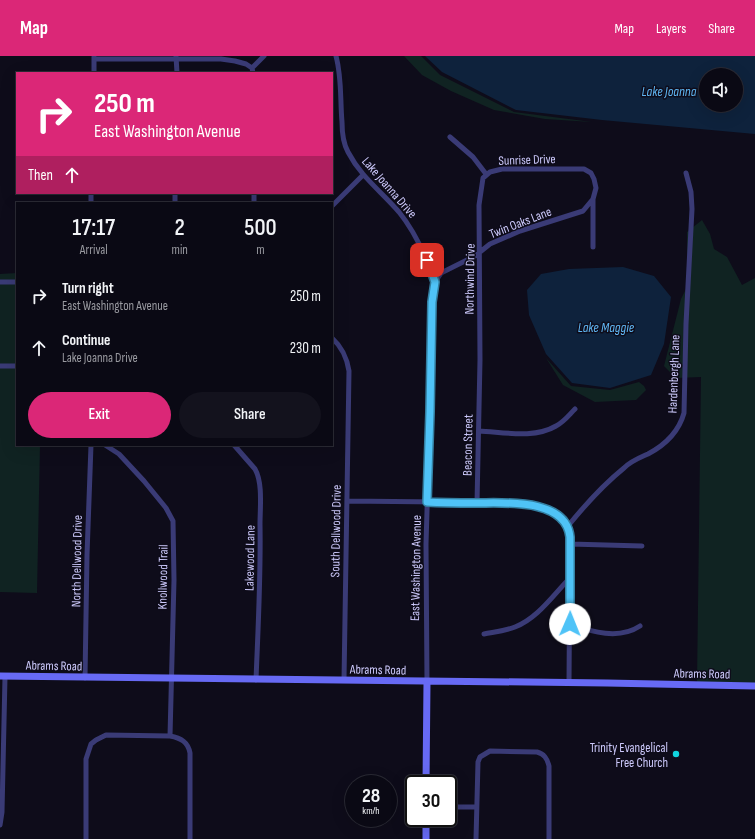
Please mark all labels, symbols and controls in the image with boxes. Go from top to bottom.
text: Map [20,17,48,40]
text: Map [614,20,634,37]
text: Layers [656,20,686,37]
text: Share [708,20,735,37]
map controls [699,68,743,112]
button: sound [699,68,743,112]
water label: Lake Joanna [642,83,697,100]
text: 250 m [94,87,155,120]
icon: right [28,88,80,140]
text: East Washington Avenue [94,121,241,142]
street label: Sunrise Drive [498,151,556,169]
street label: Lake Joanna Drive [358,154,420,222]
icon: ahead [61,164,83,186]
text: Then [28,166,53,185]
street label: Twin Oaks Lane [487,204,554,242]
text: 17:17 [72,213,115,242]
text: 2 [175,213,185,242]
text: 500 [244,213,277,242]
text: Arrival [80,242,108,258]
text: min [172,242,188,258]
text: m [256,242,265,258]
pin [410,243,444,277]
street label: Northwind Drive [461,243,479,315]
icon: arrive [416,249,438,271]
text: Turn right [62,279,114,298]
icon: right [28,285,50,307]
text: 250 m [290,287,321,306]
text: East Washington Avenue [62,298,168,314]
water label: Lake Maggie [578,319,635,336]
text: Continue [62,331,111,350]
street label: Hardenbergh Lane [665,334,683,414]
icon: ahead [28,337,50,359]
text: 230 m [290,339,321,358]
text: Lake Joanna Drive [62,350,138,366]
button: Exit [28,392,171,438]
button: Share [179,392,321,438]
street label: Beacon Street [459,414,477,476]
street label: South Dellwood Drive [327,485,345,577]
street label: North Dellwood Drive [68,515,86,607]
street label: East Washington Avenue [407,515,425,621]
street label: Lakewood Lane [241,525,259,591]
street label: Knollwood Trail [154,544,172,610]
position arrow [549,603,591,645]
street label: Abrams Road [25,657,82,674]
street label: Abrams Road [349,661,406,678]
street label: Abrams Road [673,665,730,682]
place label: Trinity Evangelical Free Church [590,740,668,771]
marker: Trinity Evangelical Free Church [671,749,681,759]
speed limit sign: 30 [405,775,457,827]
text: 28 [362,784,380,808]
text: km/h [362,805,380,817]

